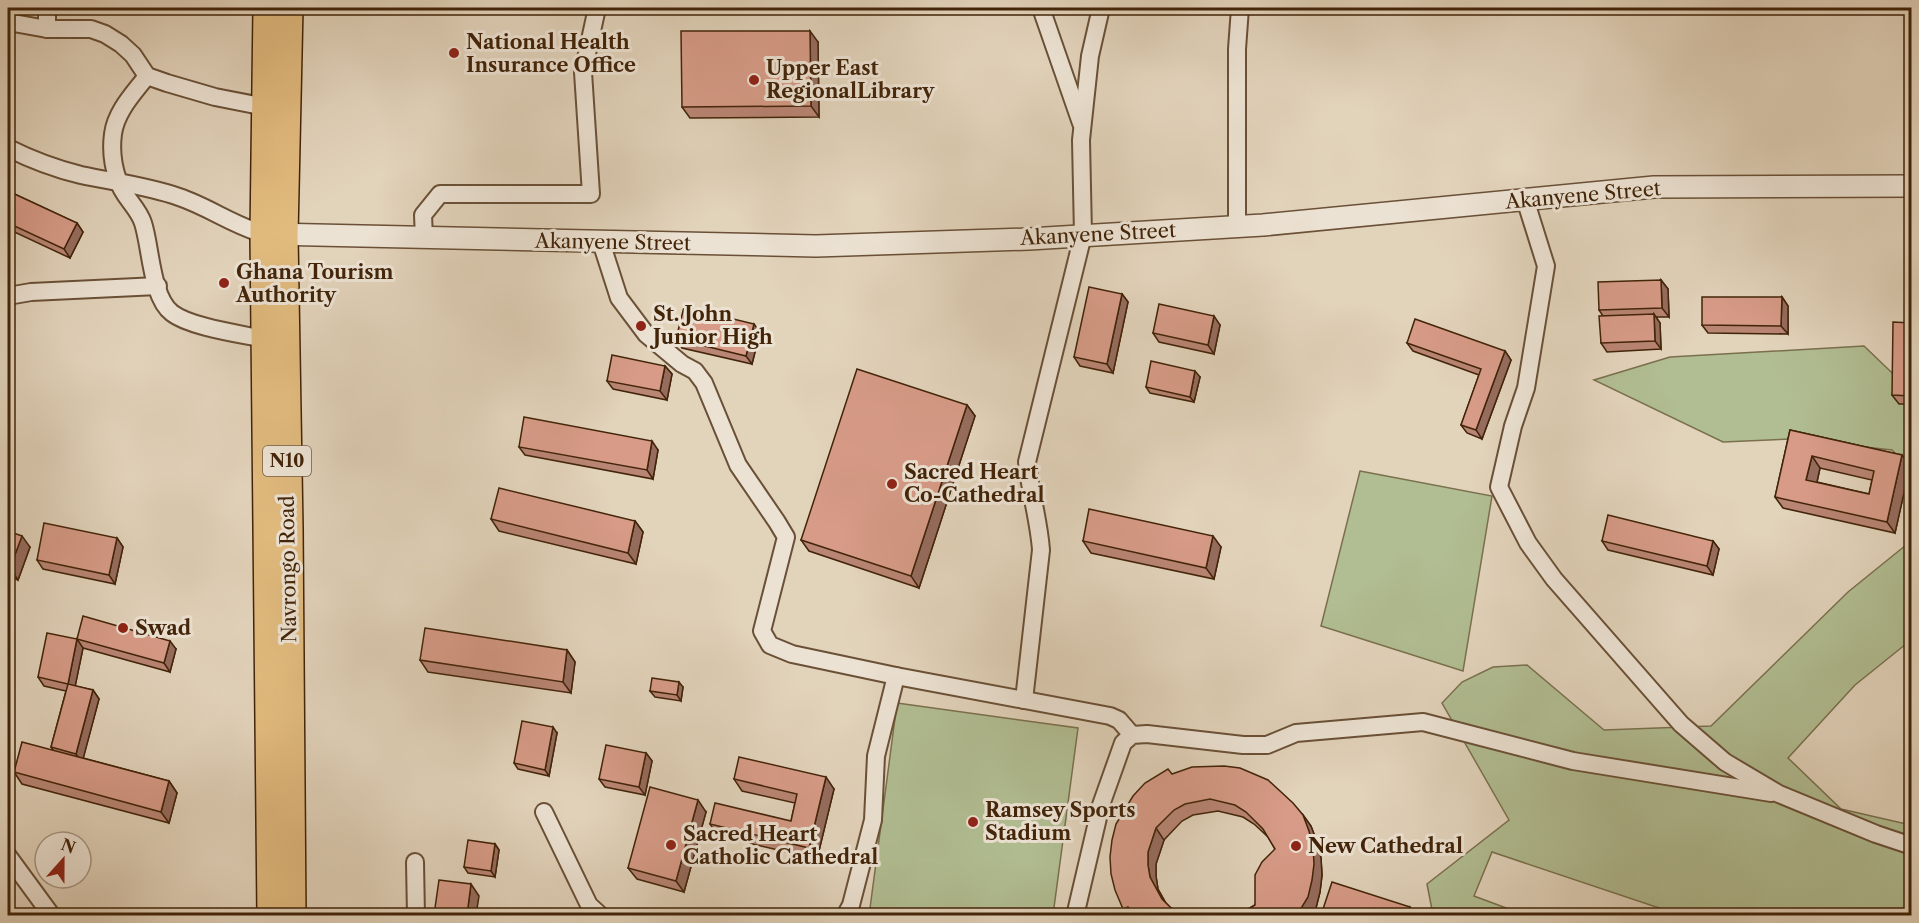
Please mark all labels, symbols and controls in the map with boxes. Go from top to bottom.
place label: National Health Insurance Office [466,30,636,77]
marker: National Health Insurance Office [447,46,461,60]
place label: Upper East RegionalLibrary [766,56,935,103]
marker: Upper East RegionalLibrary [747,73,761,87]
street label: Akanyene Street [1503,176,1662,214]
street label: Akanyene Street [1018,218,1177,250]
street label: Akanyene Street [534,229,691,255]
place label: Ghana Tourism Authority [235,260,394,307]
marker: Ghana Tourism Authority [217,276,231,290]
place label: St. John Junior High [649,302,773,349]
marker: St. John Junior High [634,319,648,333]
road number: N10 [263,446,311,476]
place label: Sacred Heart Co-Cathedral [904,460,1045,507]
marker: Sacred Heart Co-Cathedral [885,477,899,491]
street label: Navrongo Road [275,495,301,643]
place label: Swad [135,616,192,640]
marker: Swad [116,621,130,635]
place label: Ramsey Sports Stadium [985,798,1135,845]
marker: Ramsey Sports Stadium [966,815,980,829]
place label: Sacred Heart Catholic Cathedral [683,822,878,869]
north arrow [33,830,93,890]
text: N [58,834,79,858]
place label: New Cathedral [1308,834,1463,858]
marker: Sacred Heart Catholic Cathedral [664,838,678,852]
marker: New Cathedral [1289,839,1303,853]

